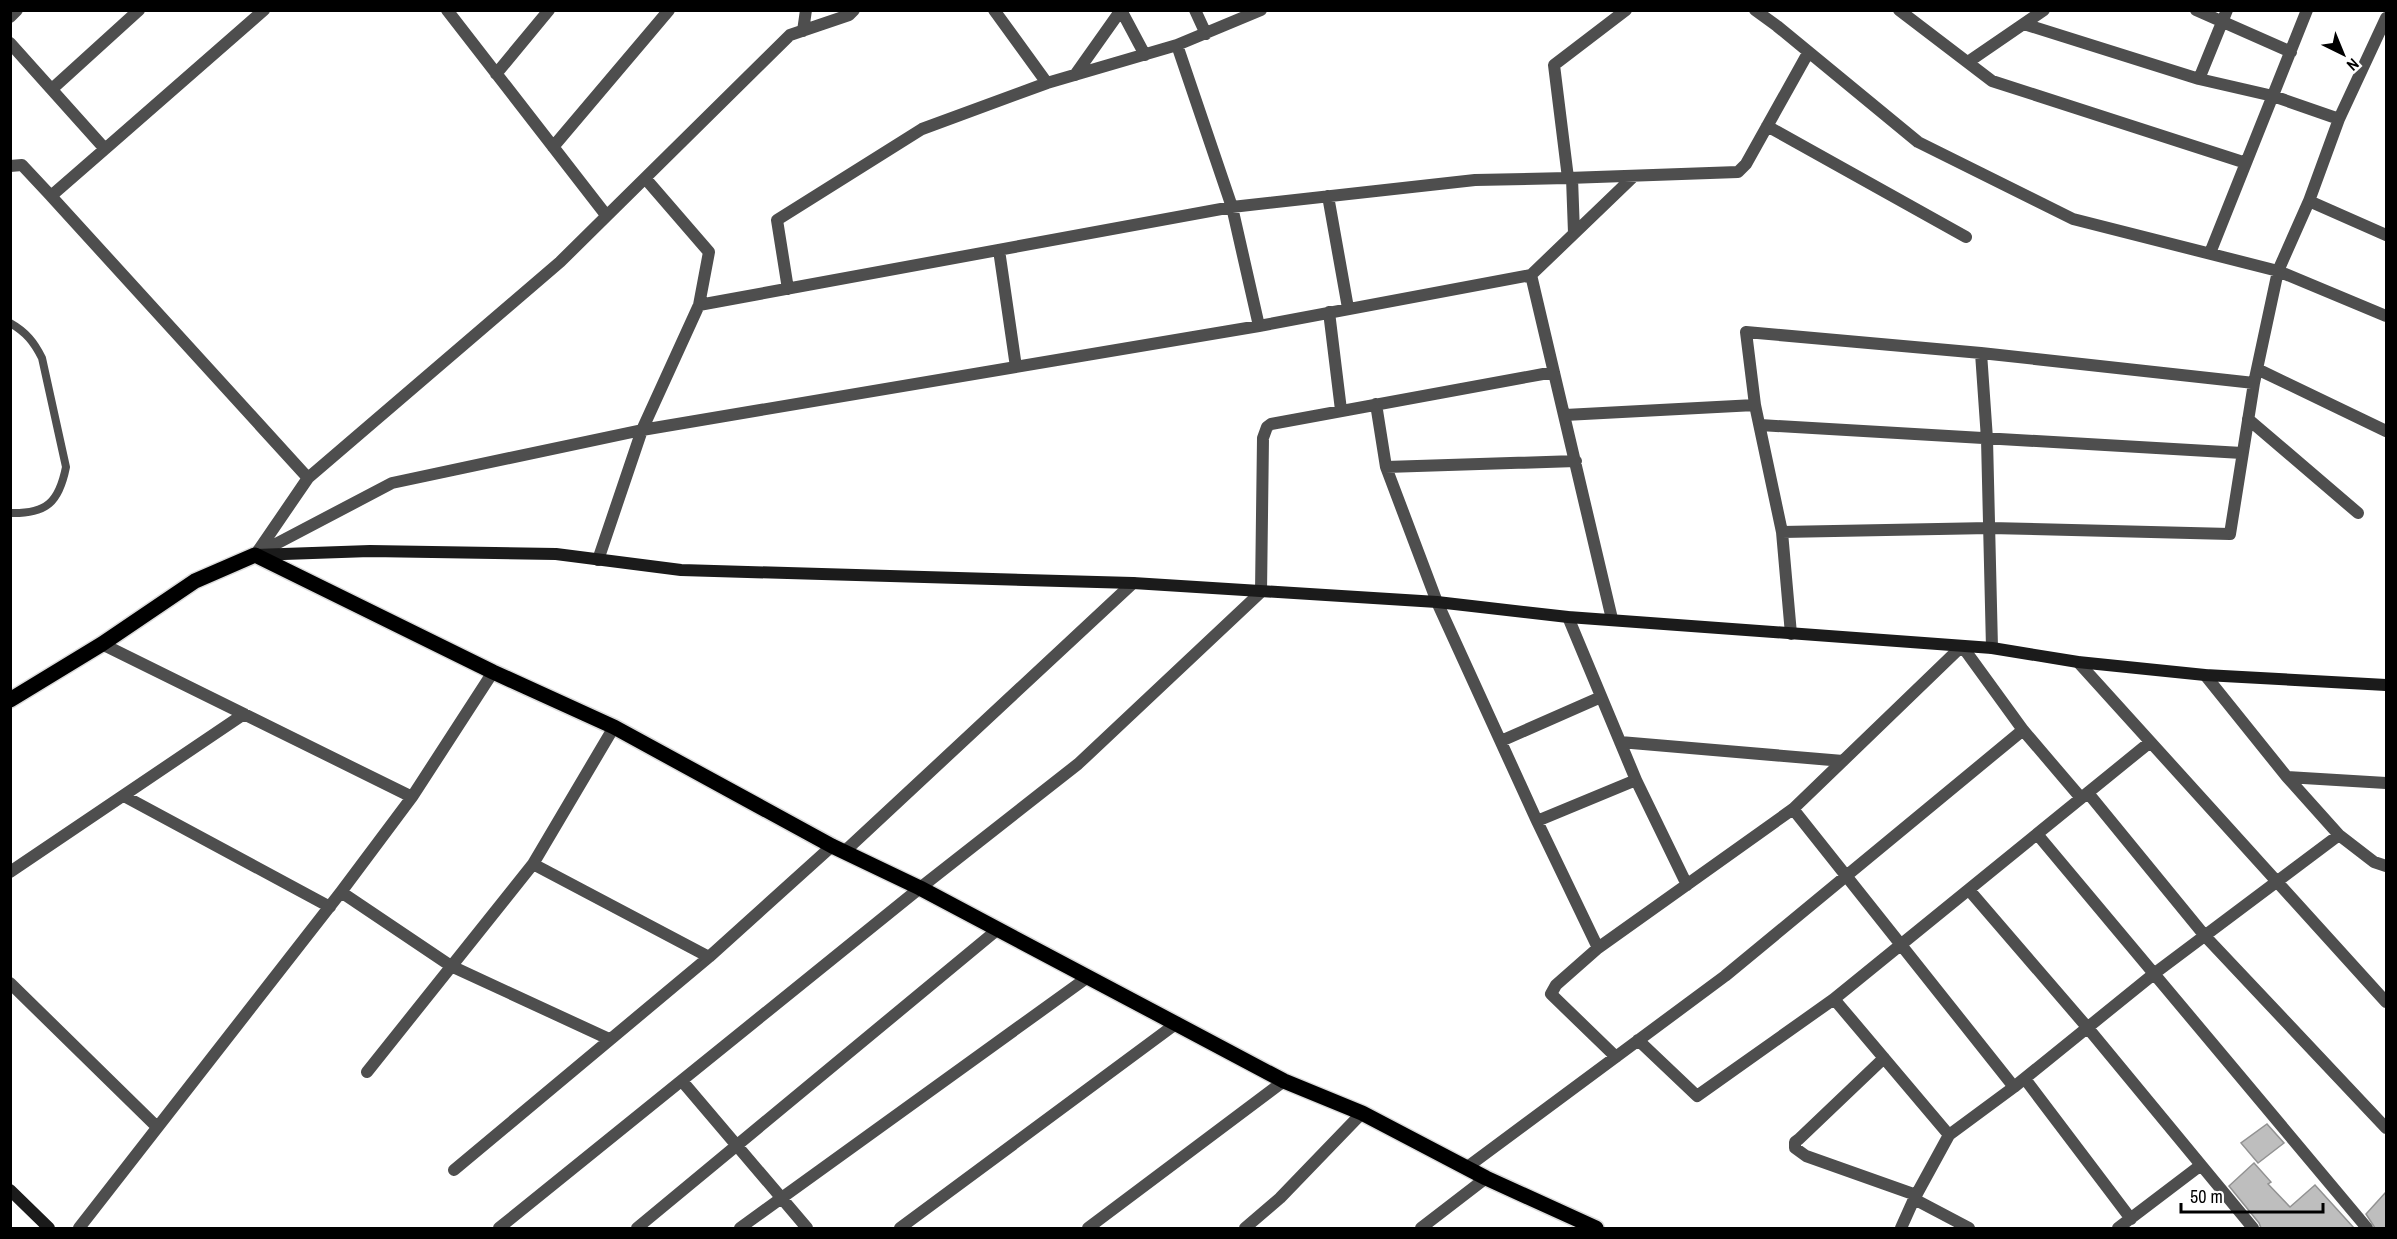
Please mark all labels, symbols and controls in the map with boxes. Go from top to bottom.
north arrow [2313,24,2373,84]
text: N [2342,54,2364,76]
scale bar [2181,1176,2324,1214]
text: 50 m [2190,1184,2223,1209]

